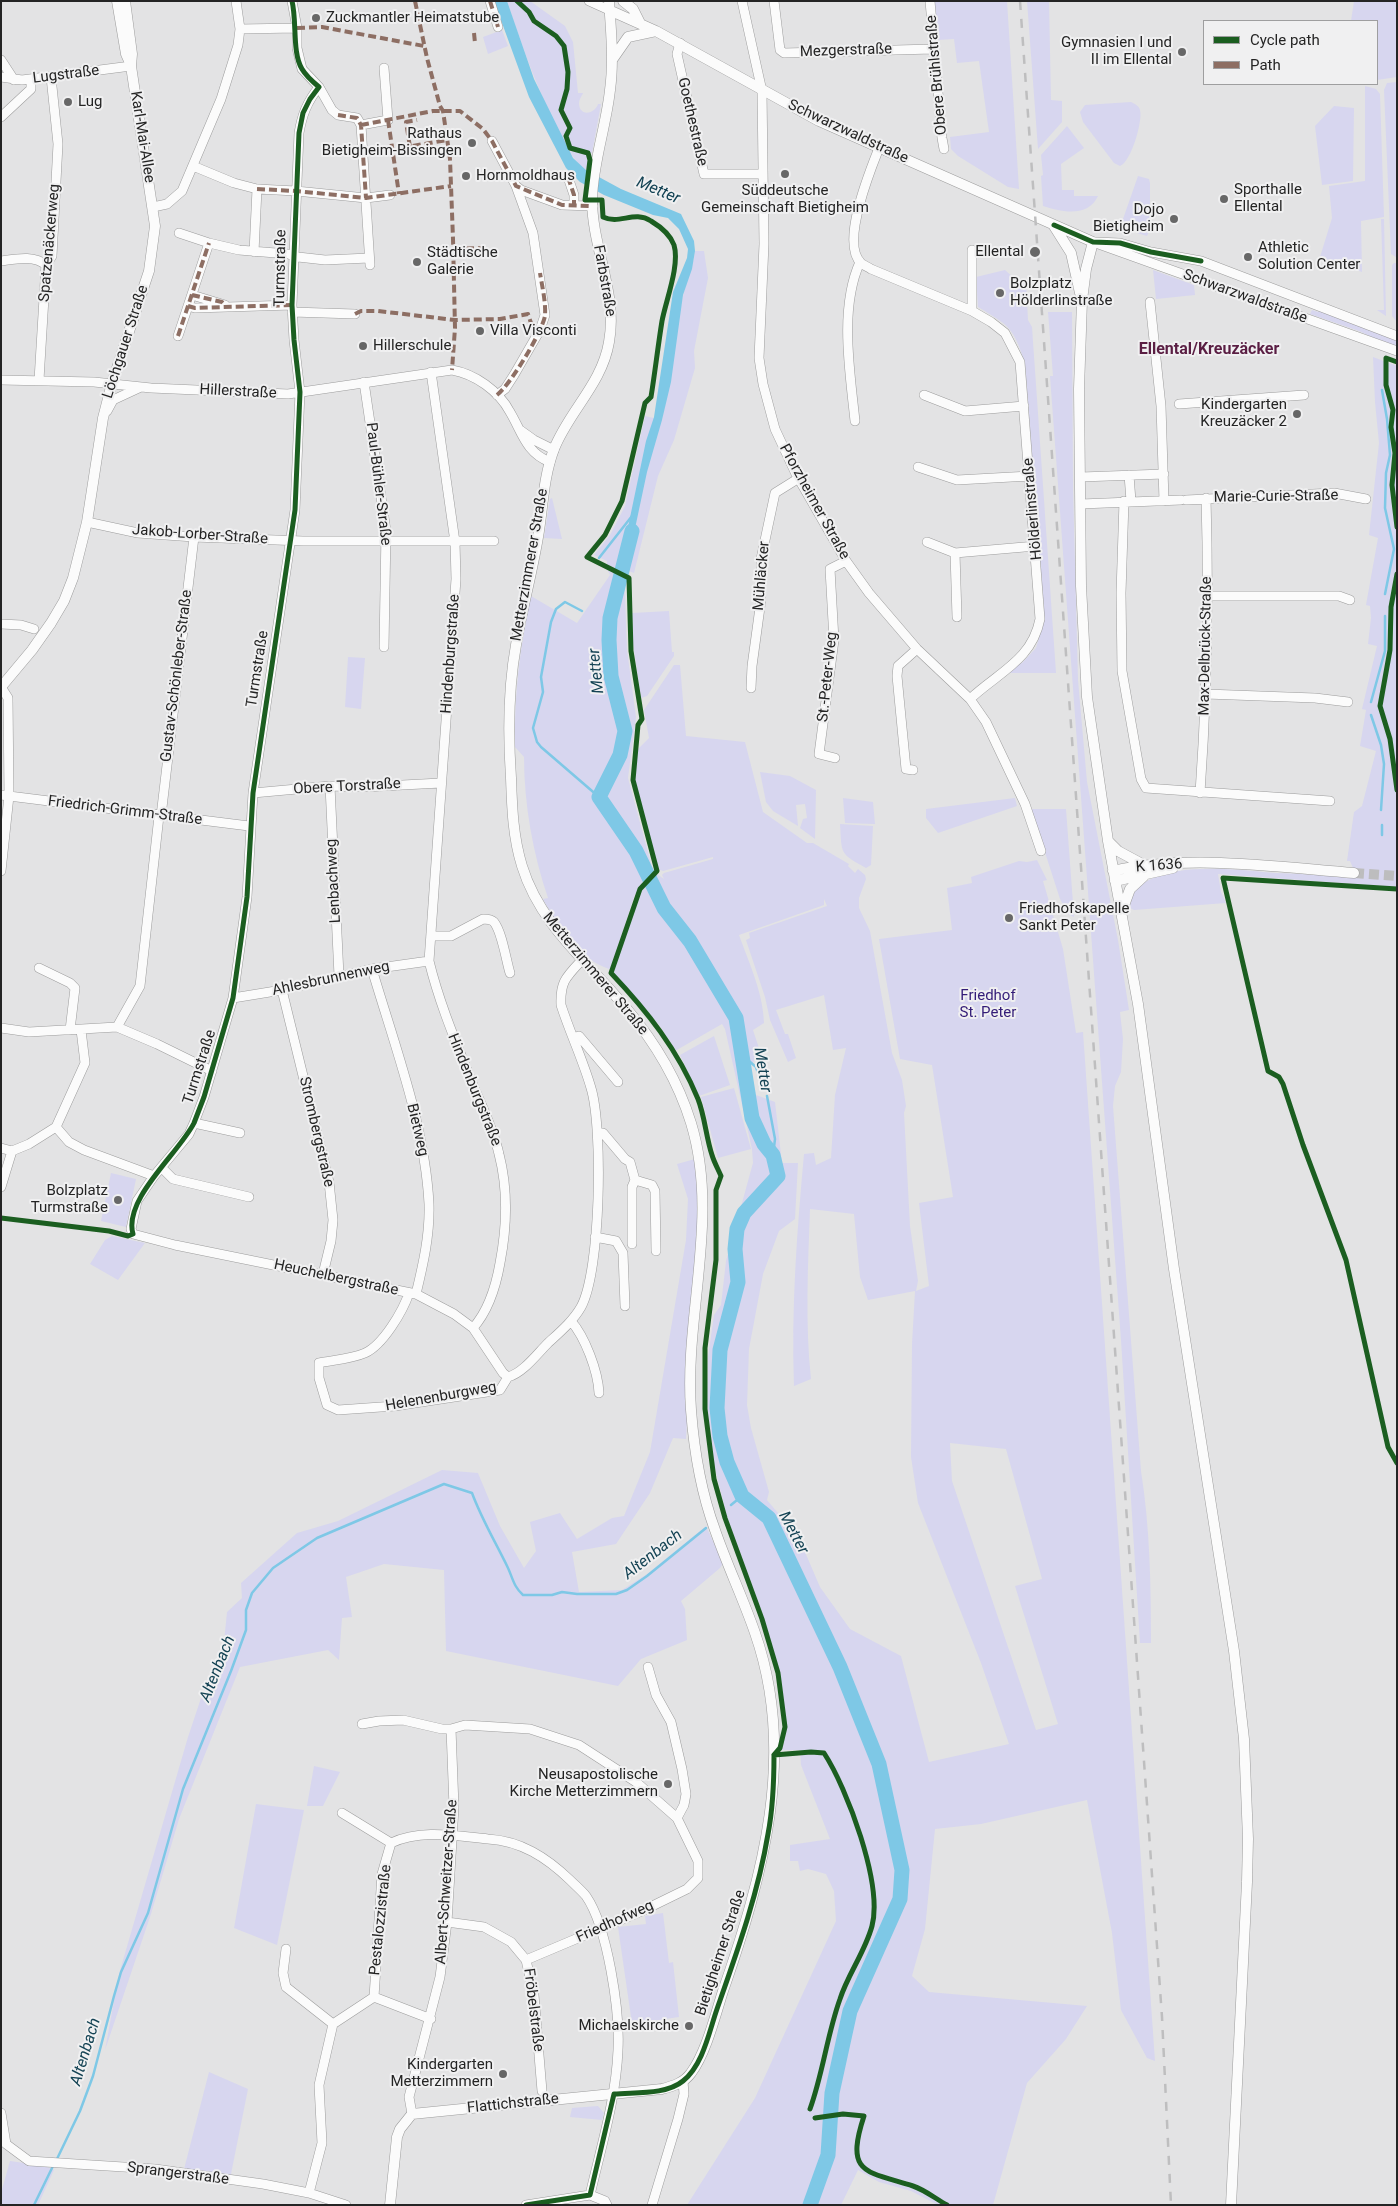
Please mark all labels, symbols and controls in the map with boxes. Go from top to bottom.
place label: Zuckmantler Heimatstube [326,9,499,27]
marker: Zuckmantler Heimatstube [310,12,322,24]
street label: Obere Brühlstraße [923,14,951,136]
legend [1203,20,1378,85]
text: Cycle path [1250,31,1320,49]
place label: Gymnasien I und II im Ellental [1061,34,1172,69]
street label: Mezgerstraße [800,40,892,62]
marker: Gymnasien I und II im Ellental [1176,46,1188,58]
text: Path [1250,56,1281,74]
street label: Lugstraße [32,62,100,88]
street label: Goethestraße [673,76,711,168]
street label: Karl-Mai-Allee [126,90,158,184]
place label: Lug [78,93,102,111]
marker: Lug [62,96,74,108]
street label: Schwarzwaldstraße [785,96,911,168]
place label: Rathaus Bietigheim-Bissingen [322,125,462,160]
marker: Rathaus Bietigheim-Bissingen [466,137,478,149]
place label: Hornmoldhaus [476,167,575,185]
marker: Süddeutsche Gemeinschaft Bietigheim [779,168,791,180]
marker: Hornmoldhaus [460,170,472,182]
water label: Metter [633,173,683,209]
place label: Sporthalle Ellental [1234,181,1302,216]
place label: Süddeutsche Gemeinschaft Bietigheim [701,182,869,217]
street label: Spatzenäckerweg [36,183,64,303]
marker: Sporthalle Ellental [1218,193,1230,205]
place label: Dojo Bietigheim [1093,201,1164,236]
marker: Dojo Bietigheim [1168,213,1180,225]
street label: Turmstraße [271,229,291,307]
place label: Athletic Solution Center [1258,239,1360,274]
place label: Ellental [975,243,1024,261]
place label: Städtische Galerie [427,244,498,279]
street label: Farbstraße [589,244,619,318]
marker: Ellental [1028,245,1042,259]
marker: Athletic Solution Center [1242,251,1254,263]
marker: Städtische Galerie [411,256,423,268]
street label: Schwarzwaldstraße [1180,266,1310,328]
place label: Bolzplatz Hölderlinstraße [1010,275,1112,310]
street label: Löchgauer Straße [99,283,153,401]
marker: Bolzplatz Hölderlinstraße [994,287,1006,299]
place label: Villa Visconti [490,322,577,340]
marker: Villa Visconti [474,325,486,337]
place label: Hillerschule [373,337,451,355]
marker: Hillerschule [357,340,369,352]
district label: Ellental/Kreuzäcker [1139,340,1279,360]
street label: Hillerstraße [199,381,277,403]
place label: Kindergarten Kreuzäcker 2 [1200,396,1287,431]
marker: Kindergarten Kreuzäcker 2 [1291,408,1303,420]
street label: Paul-Bühler-Straße [362,421,394,547]
street label: Pforzheimer Straße [775,441,853,563]
street label: Hölderlinstraße [1020,457,1046,561]
street label: Metterzimmerer Straße [508,487,552,643]
street label: Marie-Curie-Straße [1214,487,1338,507]
street label: Jakob-Lorber-Straße [131,521,269,549]
street label: Mühläcker [750,540,774,612]
street label: Max-Delbrück-Straße [1196,576,1216,716]
street label: Gustav-Schönleber-Straße [158,589,196,763]
street label: Hindenburgstraße [438,594,464,714]
street label: Turmstraße [243,629,273,709]
street label: St.-Peter-Weg [814,631,842,723]
water label: Metter [585,647,609,695]
street label: Obere Torstraße [293,775,401,799]
street label: Friedrich-Grimm-Straße [47,793,203,829]
street label: Lenbachweg [323,838,345,924]
street label: K 1636 [1135,855,1183,877]
place label: Friedhofskapelle Sankt Peter [1019,900,1129,935]
street label: Metterzimmerer Straße [538,909,652,1039]
marker: Friedhofskapelle Sankt Peter [1003,912,1015,924]
street label: Ahlesbrunnenweg [271,958,391,1000]
park label: Friedhof St. Peter [960,987,1016,1022]
street label: Turmstraße [180,1027,220,1107]
street label: Hindenburgstraße [443,1031,505,1149]
water label: Metter [749,1046,775,1094]
street label: Strombergstraße [295,1075,337,1189]
street label: Bietweg [402,1102,432,1158]
place label: Bolzplatz Turmstraße [31,1182,108,1217]
marker: Bolzplatz Turmstraße [112,1194,124,1206]
street label: Heuchelbergstraße [272,1256,400,1300]
street label: Helenenburgweg [384,1378,498,1416]
water label: Metter [774,1508,812,1558]
water label: Altenbach [620,1526,686,1584]
water label: Altenbach [196,1633,240,1705]
place label: Neusapostolische Kirche Metterzimmern [510,1766,658,1801]
marker: Neusapostolische Kirche Metterzimmern [662,1778,674,1790]
street label: Albert-Schweitzer-Straße [432,1799,462,1965]
street label: Pestalozzistraße [366,1864,396,1976]
street label: Bietigheimer Straße [692,1888,750,2018]
street label: Friedhofweg [573,1897,657,1947]
street label: Fröbelstraße [519,1967,547,2053]
water label: Altenbach [67,2016,105,2088]
place label: Michaelskirche [578,2017,679,2035]
marker: Michaelskirche [683,2020,695,2032]
place label: Kindergarten Metterzimmern [390,2056,493,2091]
marker: Kindergarten Metterzimmern [497,2068,509,2080]
street label: Flattichstraße [466,2090,560,2118]
street label: Sprangerstraße [126,2159,230,2189]

